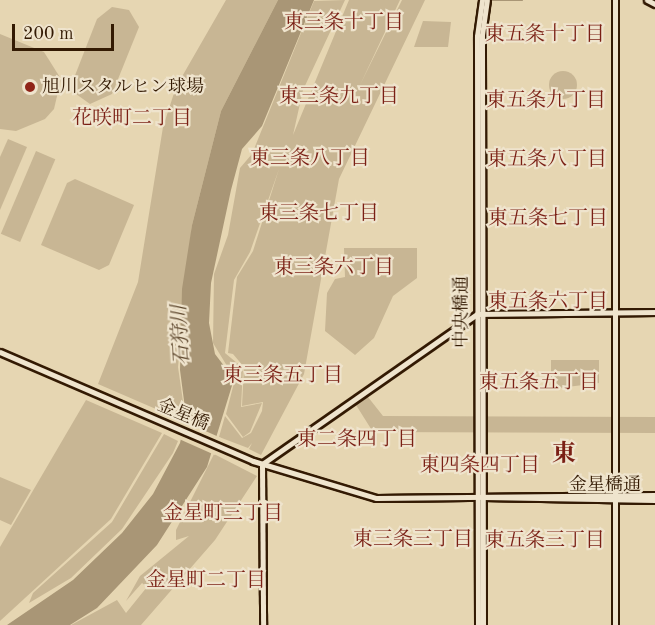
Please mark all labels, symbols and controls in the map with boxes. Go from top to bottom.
district label: 東三条十丁目 [284,11,404,35]
scale bar [15,12,117,50]
district label: 東五条十丁目 [485,23,605,47]
text: 200 m [23,25,74,43]
place label: 旭川スタルヒン球場 [42,76,204,98]
marker: 旭川スタルヒン球場 [23,80,37,94]
district label: 東三条九丁目 [279,85,399,109]
district label: 東五条九丁目 [486,89,606,113]
district label: 花咲町二丁目 [72,107,192,131]
district label: 東三条八丁目 [250,147,370,171]
district label: 東五条八丁目 [487,148,607,172]
district label: 東三条七丁目 [259,202,379,226]
district label: 東五条七丁目 [488,207,608,231]
district label: 東三条六丁目 [274,256,394,280]
street label: 中央橋通 [451,276,473,348]
district label: 東五条六丁目 [488,290,608,314]
water label: 石狩川 [168,304,196,366]
district label: 東三条五丁目 [223,364,343,388]
district label: 東五条五丁目 [479,371,599,395]
street label: 金星橋 [154,395,212,435]
district label: 東二条四丁目 [297,428,417,452]
district label: 東 [552,442,576,470]
district label: 東四条四丁目 [420,454,540,478]
street label: 金星橋通 [569,474,641,496]
district label: 金星町三丁目 [163,502,283,526]
district label: 東三条三丁目 [353,528,473,552]
district label: 東五条三丁目 [485,529,605,553]
district label: 金星町二丁目 [146,569,266,593]

